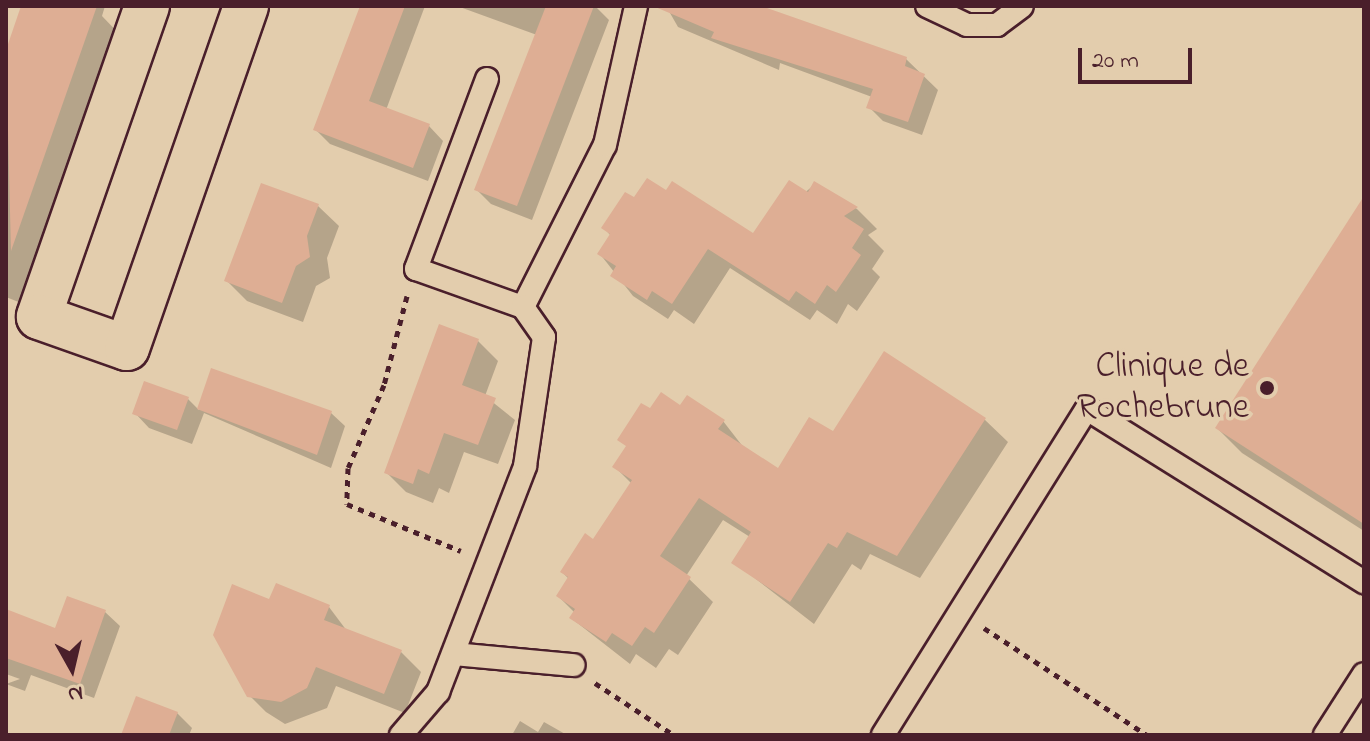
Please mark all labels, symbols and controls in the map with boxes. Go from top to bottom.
scale bar [1082,32,1196,82]
text: 20 m [1092,44,1139,79]
place label: Clinique de Rochebrune [1077,345,1249,430]
marker: Clinique de Rochebrune [1256,377,1278,399]
north arrow [32,629,112,709]
text: N [66,676,85,710]

